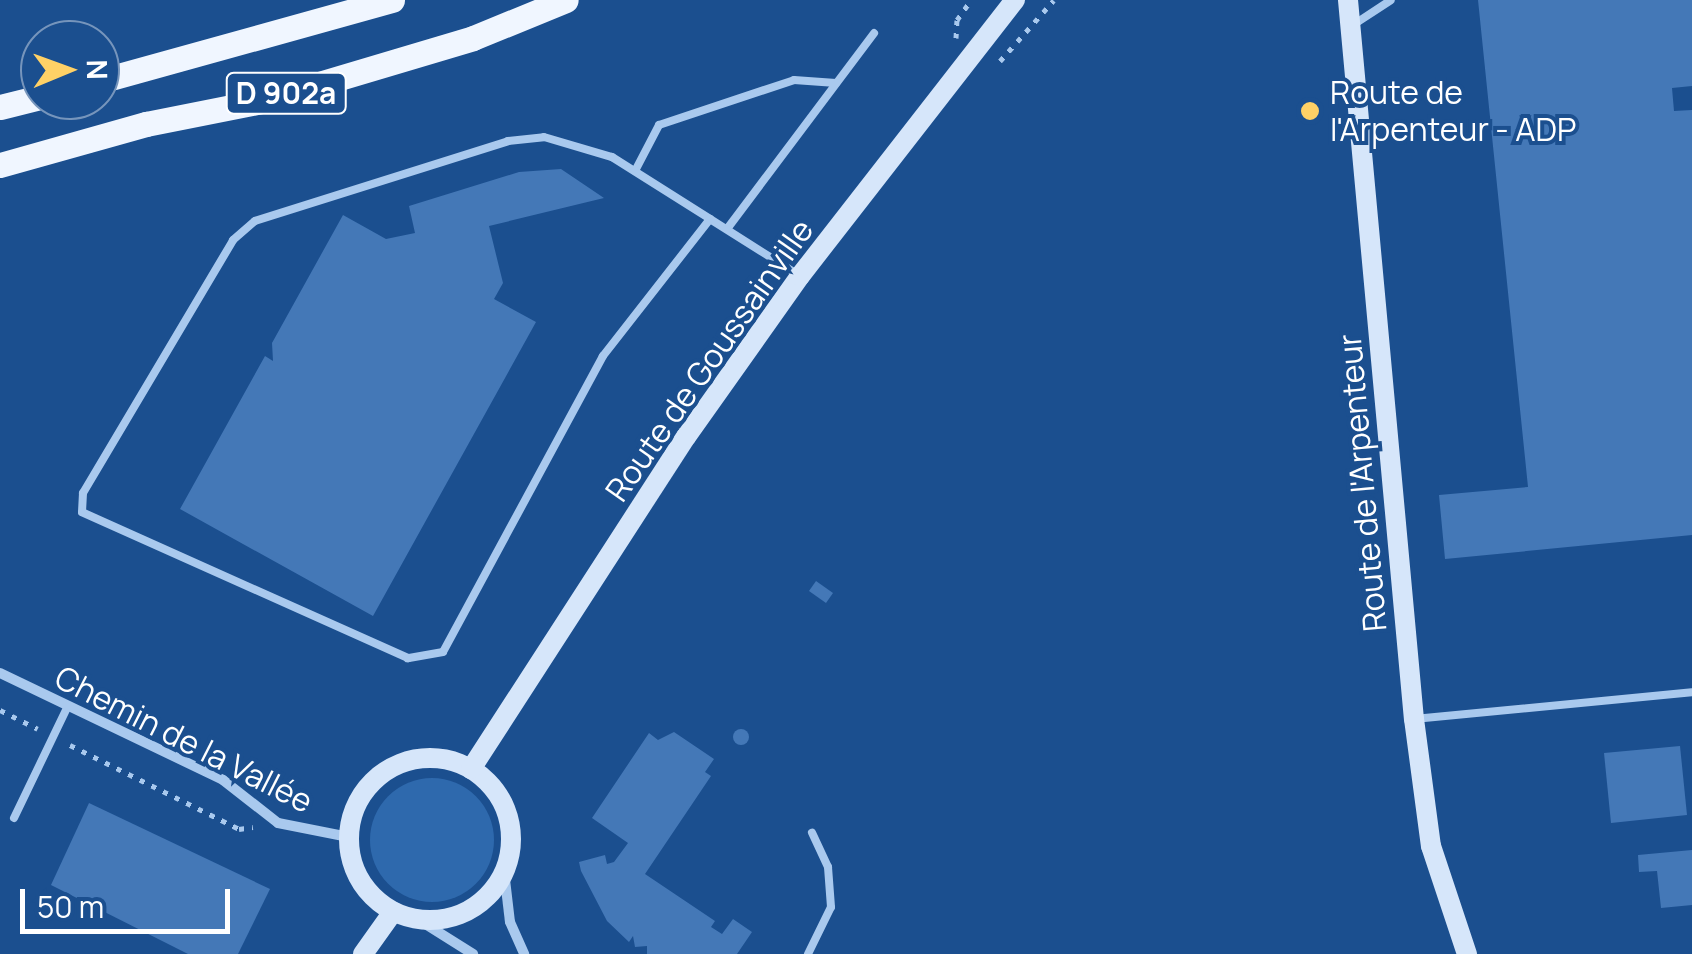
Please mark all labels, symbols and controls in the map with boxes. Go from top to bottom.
north arrow [20,20,120,120]
text: N [79,59,117,80]
road number: D 902a [224,68,348,118]
place label: Route de l'Arpenteur - ADP [1330,74,1576,149]
marker: Route de l'Arpenteur - ADP [1299,100,1321,122]
street label: Route de Goussainville [597,212,821,508]
street label: Route de l'Arpenteur [1330,333,1394,633]
street label: Chemin de la Vallée [49,657,319,821]
scale bar [25,869,235,931]
text: 50 m [37,886,104,927]

